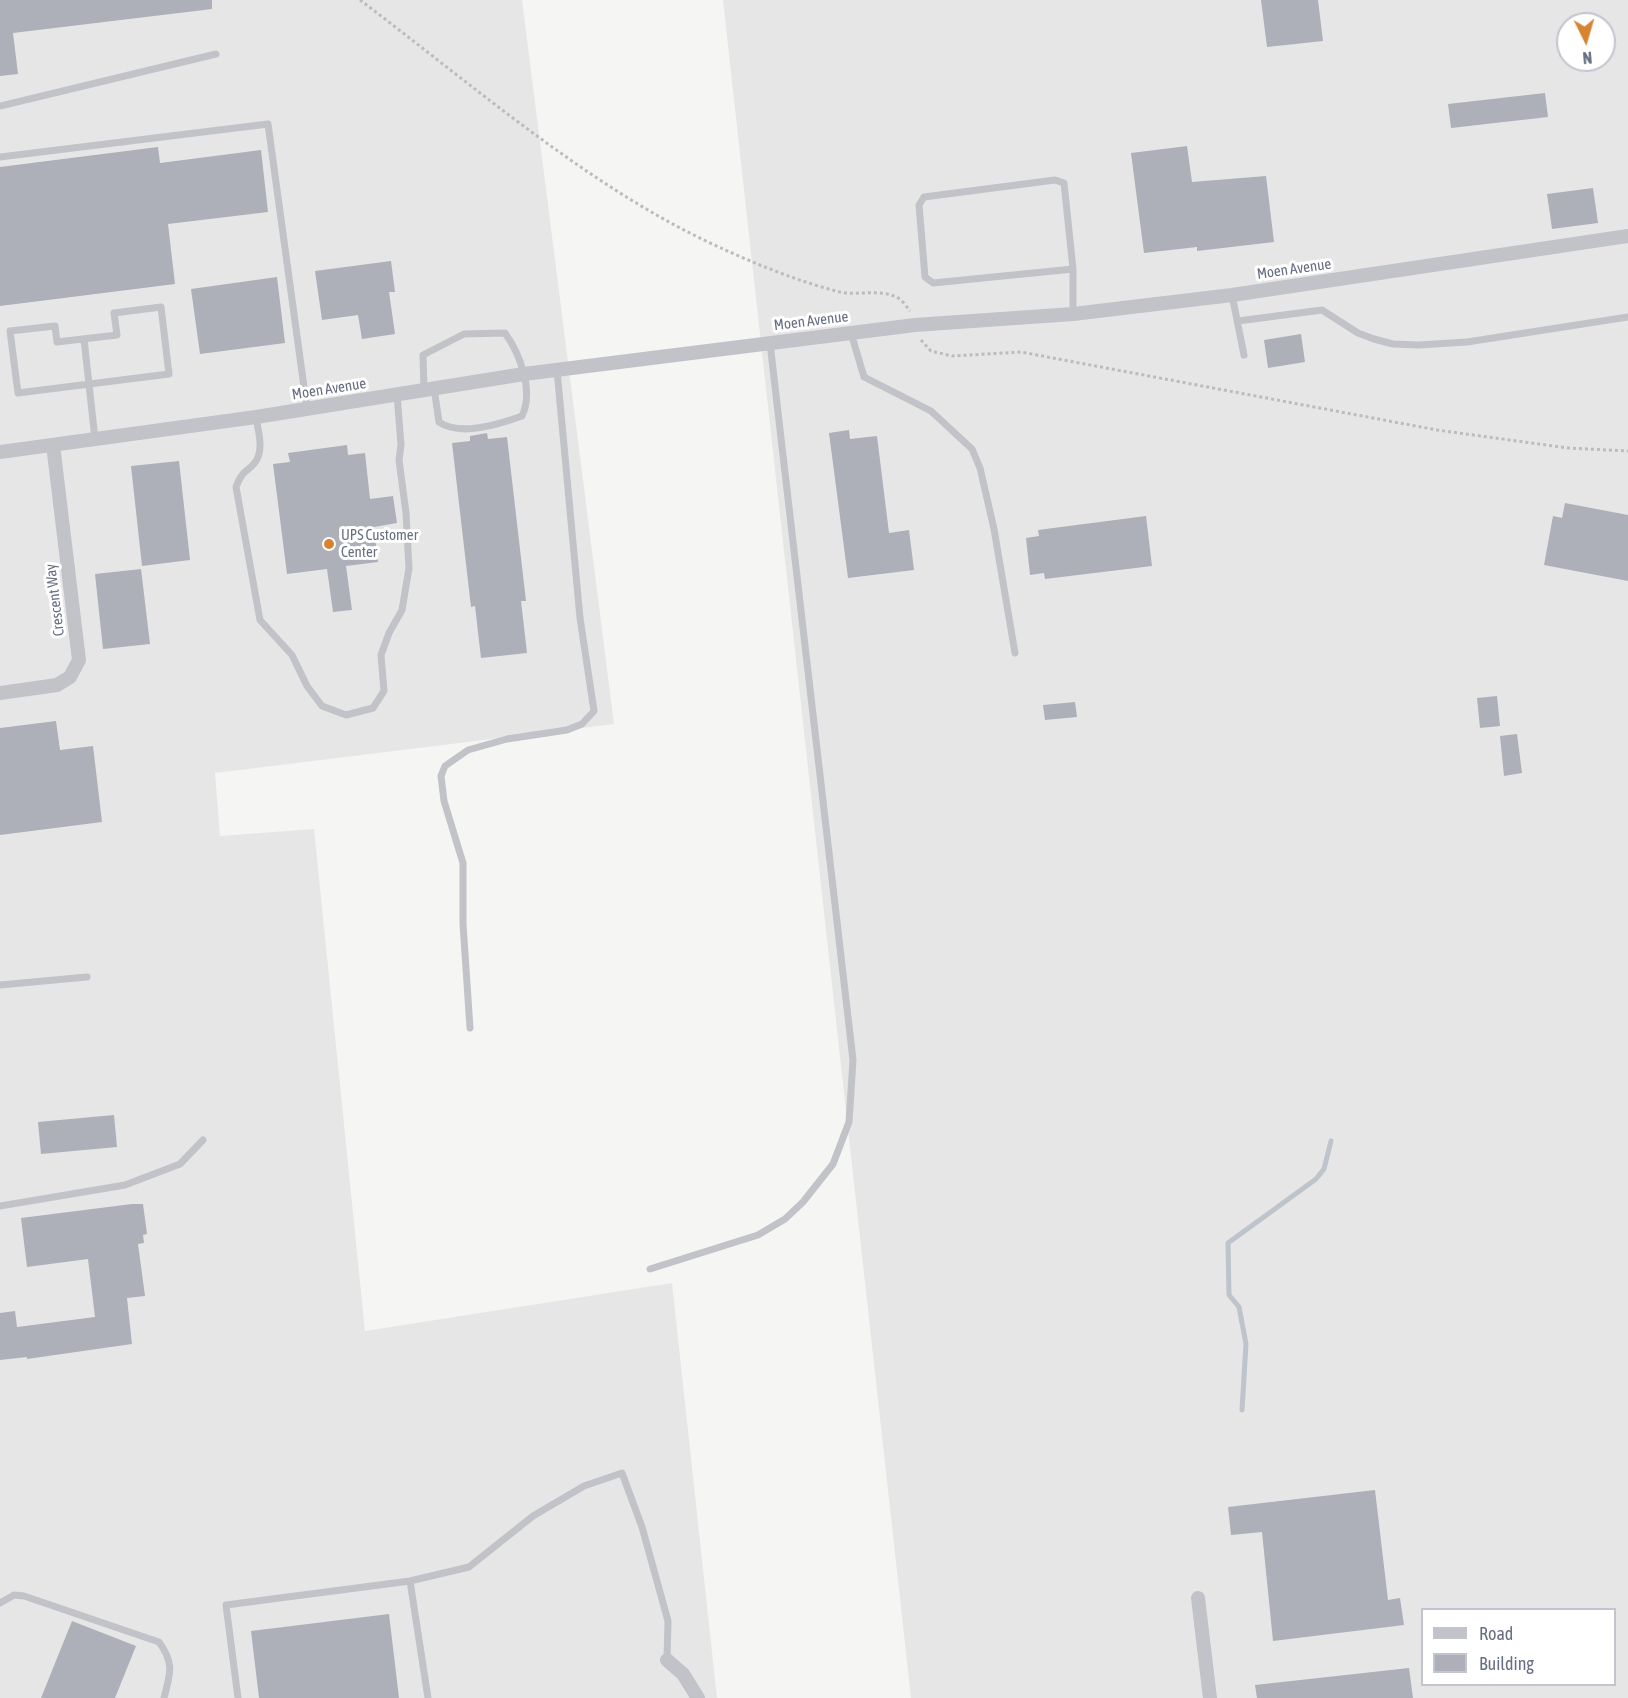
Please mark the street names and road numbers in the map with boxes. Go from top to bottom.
street label: Moen Avenue [1256,255,1332,283]
street label: Moen Avenue [773,308,849,334]
street label: Moen Avenue [291,374,367,404]
street label: Crescent Way [42,563,68,637]

